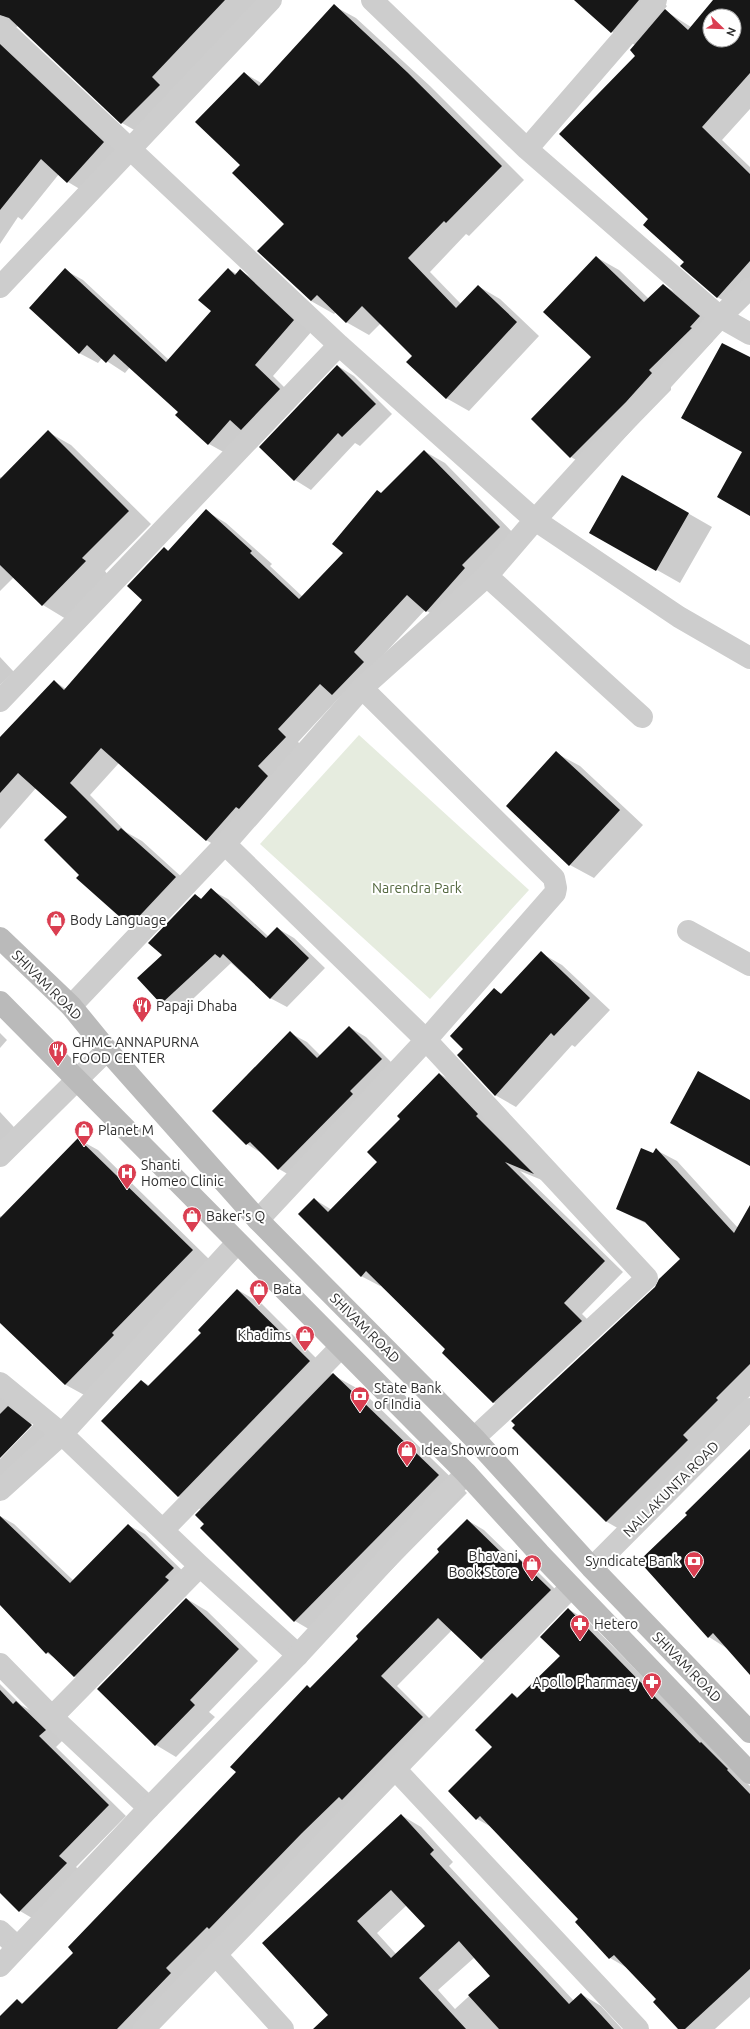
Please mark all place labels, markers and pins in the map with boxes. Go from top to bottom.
shop icon: Body Language [45,909,67,937]
place label: Body Language [70,912,167,928]
restaurant icon: Papaji Dhaba [131,995,153,1023]
place label: Papaji Dhaba [156,998,237,1014]
place label: GHMC ANNAPURNA FOOD CENTER [72,1034,199,1066]
restaurant icon: GHMC ANNAPURNA FOOD CENTER [47,1039,69,1067]
shop icon: Planet M [73,1119,95,1147]
place label: Planet M [98,1122,154,1138]
place label: Shanti Homeo Clinic [141,1157,224,1189]
hospital icon: Shanti Homeo Clinic [116,1162,138,1190]
shop icon: Baker's Q [181,1205,203,1233]
place label: Baker's Q [206,1208,266,1224]
shop icon: Bata [248,1278,270,1306]
place label: Bata [273,1281,302,1297]
shop icon: Khadims [294,1324,316,1352]
place label: Khadims [238,1327,291,1343]
place label: State Bank of India [374,1380,442,1412]
bank icon: State Bank of India [349,1385,371,1413]
shop icon: Idea Showroom [396,1439,418,1467]
place label: Idea Showroom [421,1442,519,1458]
place label: Bhavani Book Store [448,1548,518,1580]
bank icon: Syndicate Bank [683,1550,705,1578]
shop icon: Bhavani Book Store [521,1553,543,1581]
place label: Syndicate Bank [585,1553,680,1569]
pharmacy icon: Hetero [569,1613,591,1641]
place label: Hetero [594,1616,638,1632]
pharmacy icon: Apollo Pharmacy [641,1671,663,1699]
place label: Apollo Pharmacy [532,1674,638,1690]

